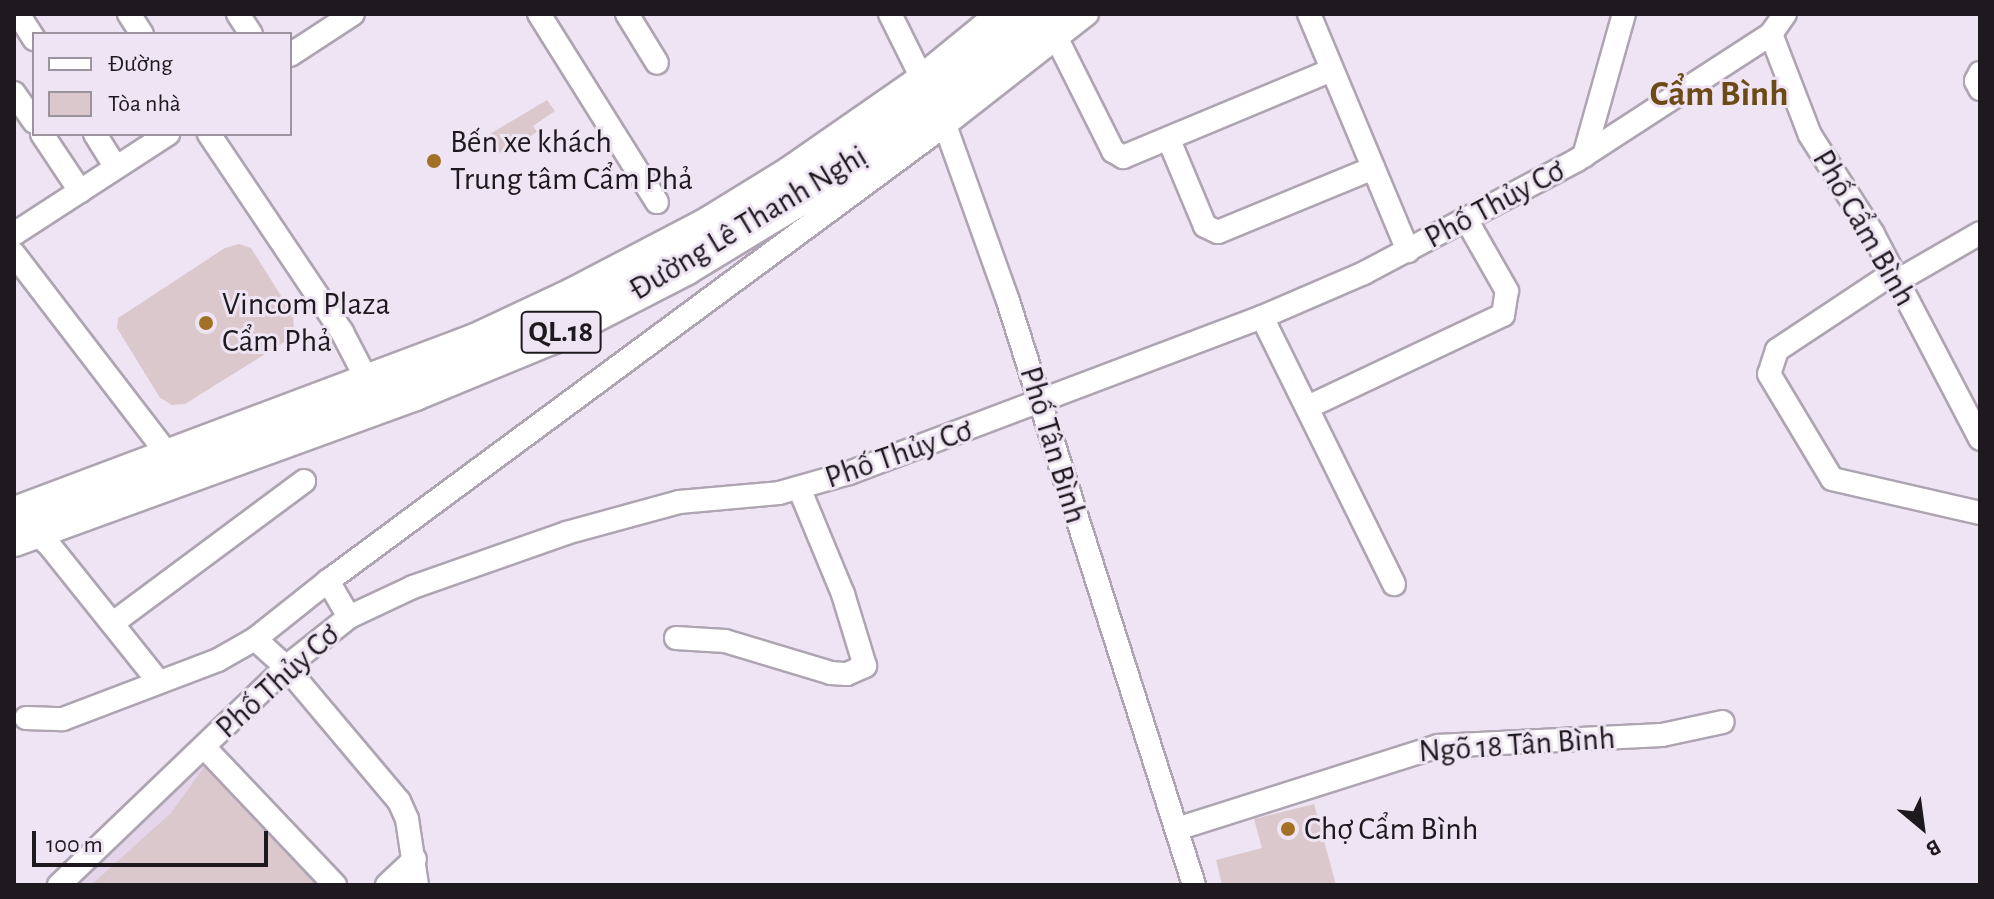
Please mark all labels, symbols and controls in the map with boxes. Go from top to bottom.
legend [32,32,292,136]
text: Đường [108,52,173,76]
district label: Cẩm Bình [1650,73,1788,117]
text: Tòa nhà [108,92,181,116]
place label: Bến xe khách Trung tâm Cẩm Phả [450,124,693,199]
street label: Đường Lê Thanh Nghị [622,137,874,309]
street label: Phố Cẩm Bình [1804,143,1924,313]
street label: Phố Thủy Cơ [1418,151,1572,257]
marker: Bến xe khách Trung tâm Cẩm Phả [425,152,443,170]
place label: Vincom Plaza Cẩm Phả [222,286,390,361]
road number: QL.18 [519,306,603,358]
marker: Vincom Plaza Cẩm Phả [197,314,215,332]
street label: Phố Tân Bình [1011,362,1095,528]
street label: Phố Thủy Cơ [820,411,978,497]
street label: Phố Thủy Cơ [208,615,348,747]
street label: Ngõ 18 Tân Bình [1417,719,1617,771]
north arrow [1882,787,1962,867]
place label: Chợ Cẩm Bình [1304,810,1478,848]
scale bar [36,815,272,865]
marker: Chợ Cẩm Bình [1279,820,1297,838]
text: 100 m [46,833,103,857]
text: B [1923,835,1945,861]

